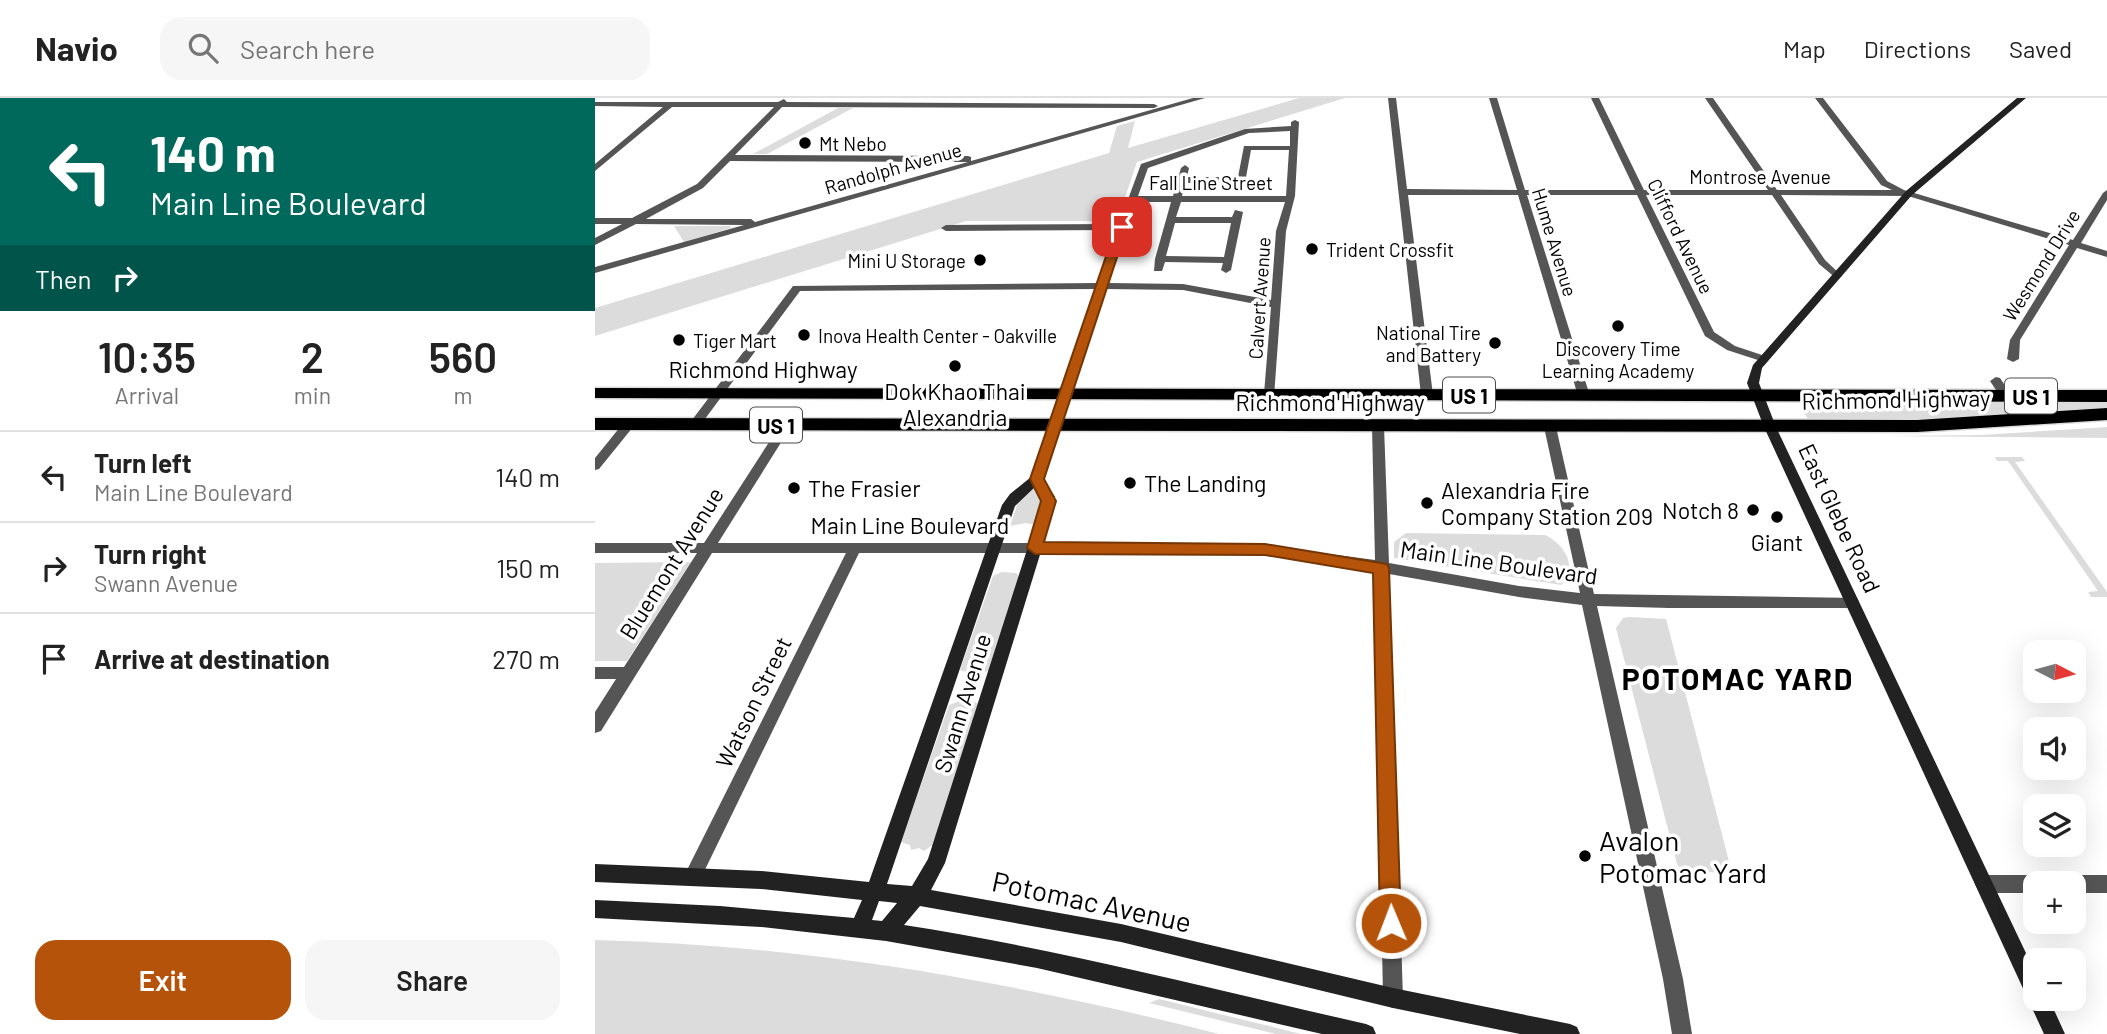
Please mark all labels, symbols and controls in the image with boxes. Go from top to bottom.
search box [160,17,650,80]
text: Navio [35,28,118,68]
icon: search [184,29,222,67]
text: Search here [240,33,375,64]
text: Map [1783,34,1826,63]
text: Directions [1864,34,1971,63]
text: Saved [2009,34,2072,63]
text: 140 m [150,123,276,182]
icon: left [35,126,126,217]
place label: Mt Nebo [819,132,887,155]
marker: Mt Nebo [797,135,813,151]
street label: Randolph Avenue [822,137,964,199]
street label: Montrose Avenue [1689,165,1831,188]
street label: Fall Line Street [1149,171,1273,194]
street label: Clifford Avenue [1643,175,1719,297]
text: Main Line Boulevard [150,183,427,221]
street label: Hume Avenue [1528,185,1582,299]
pin [1092,197,1152,257]
street label: Wesmond Drive [1997,205,2085,325]
icon: arrive [1103,208,1141,246]
street label: Calvert Avenue [1243,236,1275,360]
place label: Trident Crossfit [1326,238,1454,261]
marker: Trident Crossfit [1304,241,1320,257]
place label: Mini U Storage [848,249,966,272]
marker: Mini U Storage [972,252,988,268]
icon: right [106,259,144,297]
text: Then [35,263,92,294]
marker: Discovery Time Learning Academy [1610,318,1626,334]
place label: National Tire and Battery [1376,321,1481,366]
place label: Inova Health Center - Oakville [818,324,1057,347]
marker: Inova Health Center - Oakville [796,327,812,343]
place label: Tiger Mart [693,329,777,352]
text: 10:35 [98,331,196,381]
text: 2 [301,331,324,381]
text: 560 [429,331,497,381]
marker: Tiger Mart [671,332,687,348]
marker: National Tire and Battery [1487,335,1503,351]
place label: Discovery Time Learning Academy [1542,337,1694,382]
street label: Richmond Highway [668,355,858,383]
marker: Dok Khao Thai Alexandria [947,358,963,374]
place label: Dok Khao Thai Alexandria [884,377,1026,431]
road number: US 1 [1443,378,1495,412]
road number: US 1 [2005,378,2057,414]
text: Arrival [115,381,179,409]
text: min [294,381,331,409]
text: m [454,381,473,409]
street label: Richmond Highway [1801,383,1991,415]
street label: Richmond Highway [1235,388,1425,416]
road number: US 1 [750,408,802,442]
street label: East Glebe Road [1793,439,1887,597]
text: Turn left [94,447,192,478]
icon: left [35,458,73,496]
text: 140 m [495,461,560,492]
place label: The Landing [1144,469,1266,497]
place label: The Frasier [808,474,921,502]
marker: The Landing [1122,475,1138,491]
place label: Alexandria Fire Company Station 209 [1441,476,1653,530]
text: Main Line Boulevard [94,478,293,506]
marker: The Frasier [786,480,802,496]
street label: Bluemont Avenue [613,482,729,644]
marker: Alexandria Fire Company Station 209 [1419,495,1435,511]
place label: Notch 8 [1662,496,1739,524]
marker: Notch 8 [1745,502,1761,518]
marker: Giant [1769,509,1785,525]
street label: Main Line Boulevard [811,511,1009,539]
place label: Giant [1751,528,1803,556]
street label: Main Line Boulevard [1399,534,1599,590]
text: Turn right [94,538,207,569]
icon: right [35,549,73,587]
text: 150 m [496,552,560,583]
text: Swann Avenue [94,569,238,597]
street label: Swann Avenue [928,630,996,776]
street label: Watson Street [709,632,797,772]
icon: arrive [35,640,73,678]
north arrow [2023,640,2086,704]
map controls [2023,640,2086,1011]
text: Arrive at destination [94,643,330,674]
text: 270 m [492,643,560,674]
district label: POTOMAC YARD [1622,660,1854,696]
button: sound [2023,717,2086,780]
button: layers [2023,794,2086,857]
place label: Avalon Potomac Yard [1599,823,1767,889]
marker: Avalon Potomac Yard [1577,848,1593,864]
street label: Potomac Avenue [989,863,1195,939]
button: + [2023,871,2086,934]
position arrow [1354,886,1428,960]
button: Exit [35,940,291,1020]
button: Share [305,940,560,1020]
button: − [2023,948,2086,1011]

